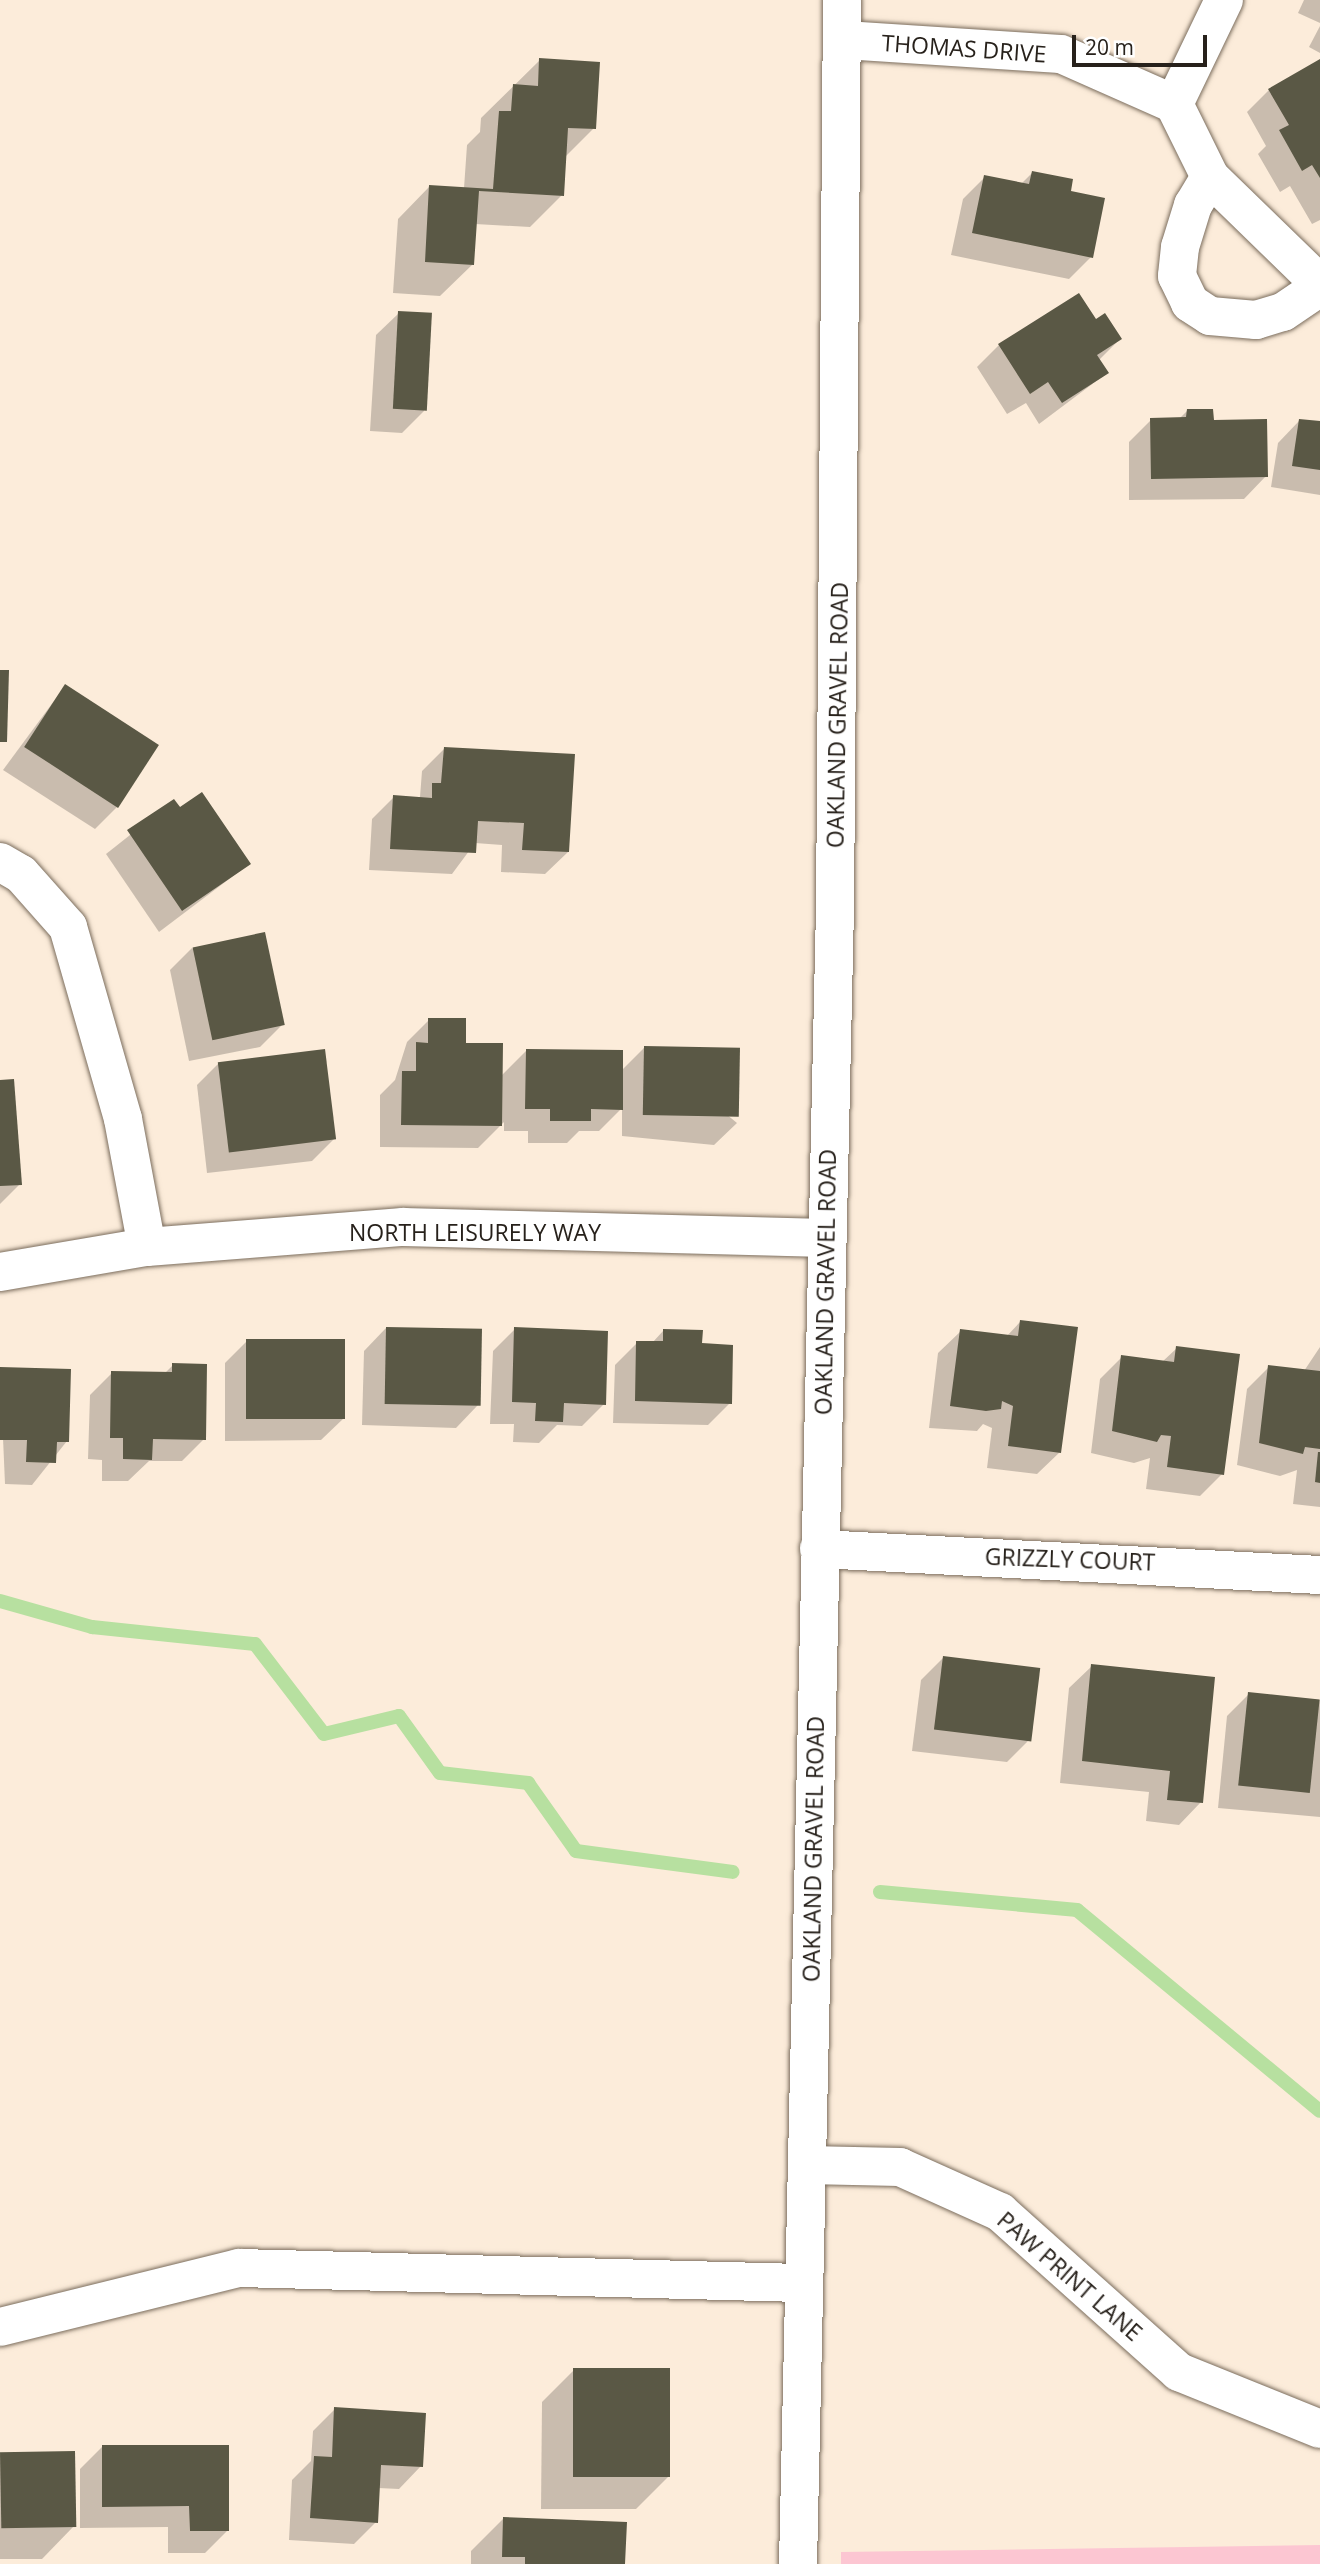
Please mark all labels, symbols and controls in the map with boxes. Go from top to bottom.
scale bar [1075,21,1210,65]
street label: THOMAS DRIVE [881,28,1047,68]
text: 20 m [1085,33,1134,61]
street label: OAKLAND GRAVEL ROAD [821,582,853,848]
street label: OAKLAND GRAVEL ROAD [809,1149,841,1415]
street label: NORTH LEISURELY WAY [349,1218,601,1246]
street label: GRIZZLY COURT [984,1542,1156,1576]
street label: OAKLAND GRAVEL ROAD [797,1716,829,1982]
street label: PAW PRINT LANE [992,2206,1148,2346]

